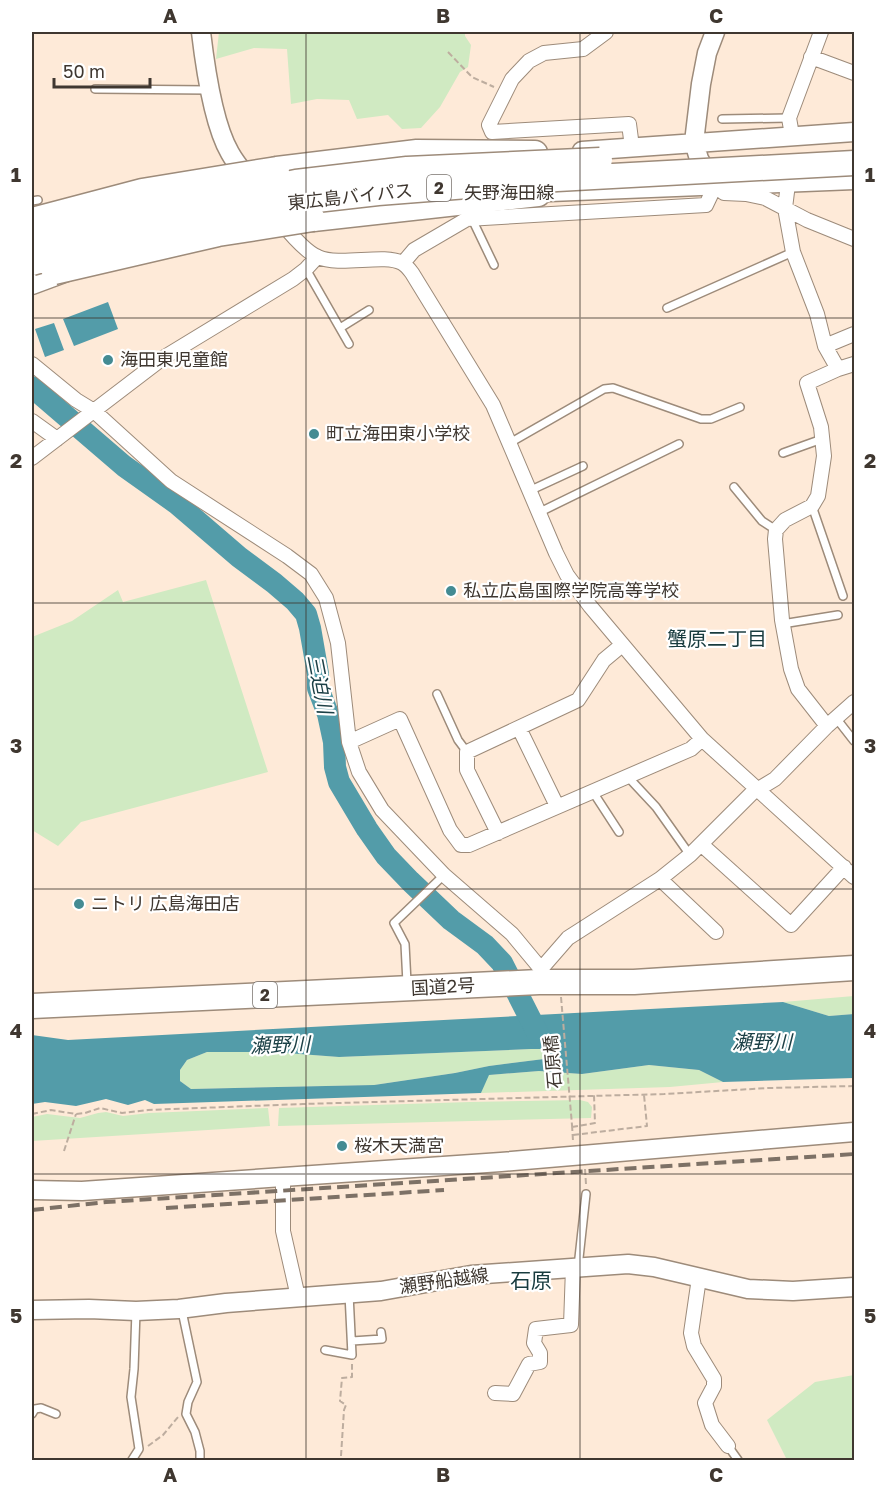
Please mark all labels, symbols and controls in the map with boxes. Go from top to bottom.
text: A [163,3,177,27]
text: B [436,3,450,27]
text: C [709,3,723,27]
scale bar [54,51,150,89]
text: 50 m [63,60,105,82]
text: 1 [11,162,21,186]
text: 1 [865,162,875,186]
road number: 2 [427,175,451,201]
street label: 東広島バイパス [286,178,414,214]
street label: 矢野海田線 [464,181,554,203]
place label: 海田東児童館 [120,348,228,370]
marker: 海田東児童館 [101,353,115,367]
place label: 町立海田東小学校 [326,422,470,444]
marker: 町立海田東小学校 [307,427,321,441]
text: 2 [10,448,22,472]
text: 2 [864,448,876,472]
place label: 私立広島国際学院高等学校 [463,579,679,601]
marker: 私立広島国際学院高等学校 [444,584,458,598]
district label: 蟹原二丁目 [667,626,767,650]
water label: 三迫川 [303,652,339,718]
text: 3 [10,733,22,757]
text: 3 [864,733,876,757]
place label: ニトリ 広島海田店 [91,892,240,914]
marker: ニトリ 広島海田店 [72,897,86,911]
street label: 国道2号 [410,973,476,999]
road number: 2 [253,982,277,1008]
text: 4 [10,1018,22,1042]
text: 4 [864,1018,876,1042]
water label: 瀬野川 [732,1029,794,1053]
water label: 瀬野川 [250,1031,312,1057]
street label: 石原橋 [539,1034,565,1090]
place label: 桜木天満宮 [354,1134,444,1156]
marker: 桜木天満宮 [335,1139,349,1153]
street label: 瀬野船越線 [398,1263,490,1297]
district label: 石原 [510,1267,552,1293]
text: 5 [10,1303,22,1327]
text: 5 [864,1303,876,1327]
text: A [163,1462,177,1486]
text: B [436,1462,450,1486]
text: C [709,1462,723,1486]

